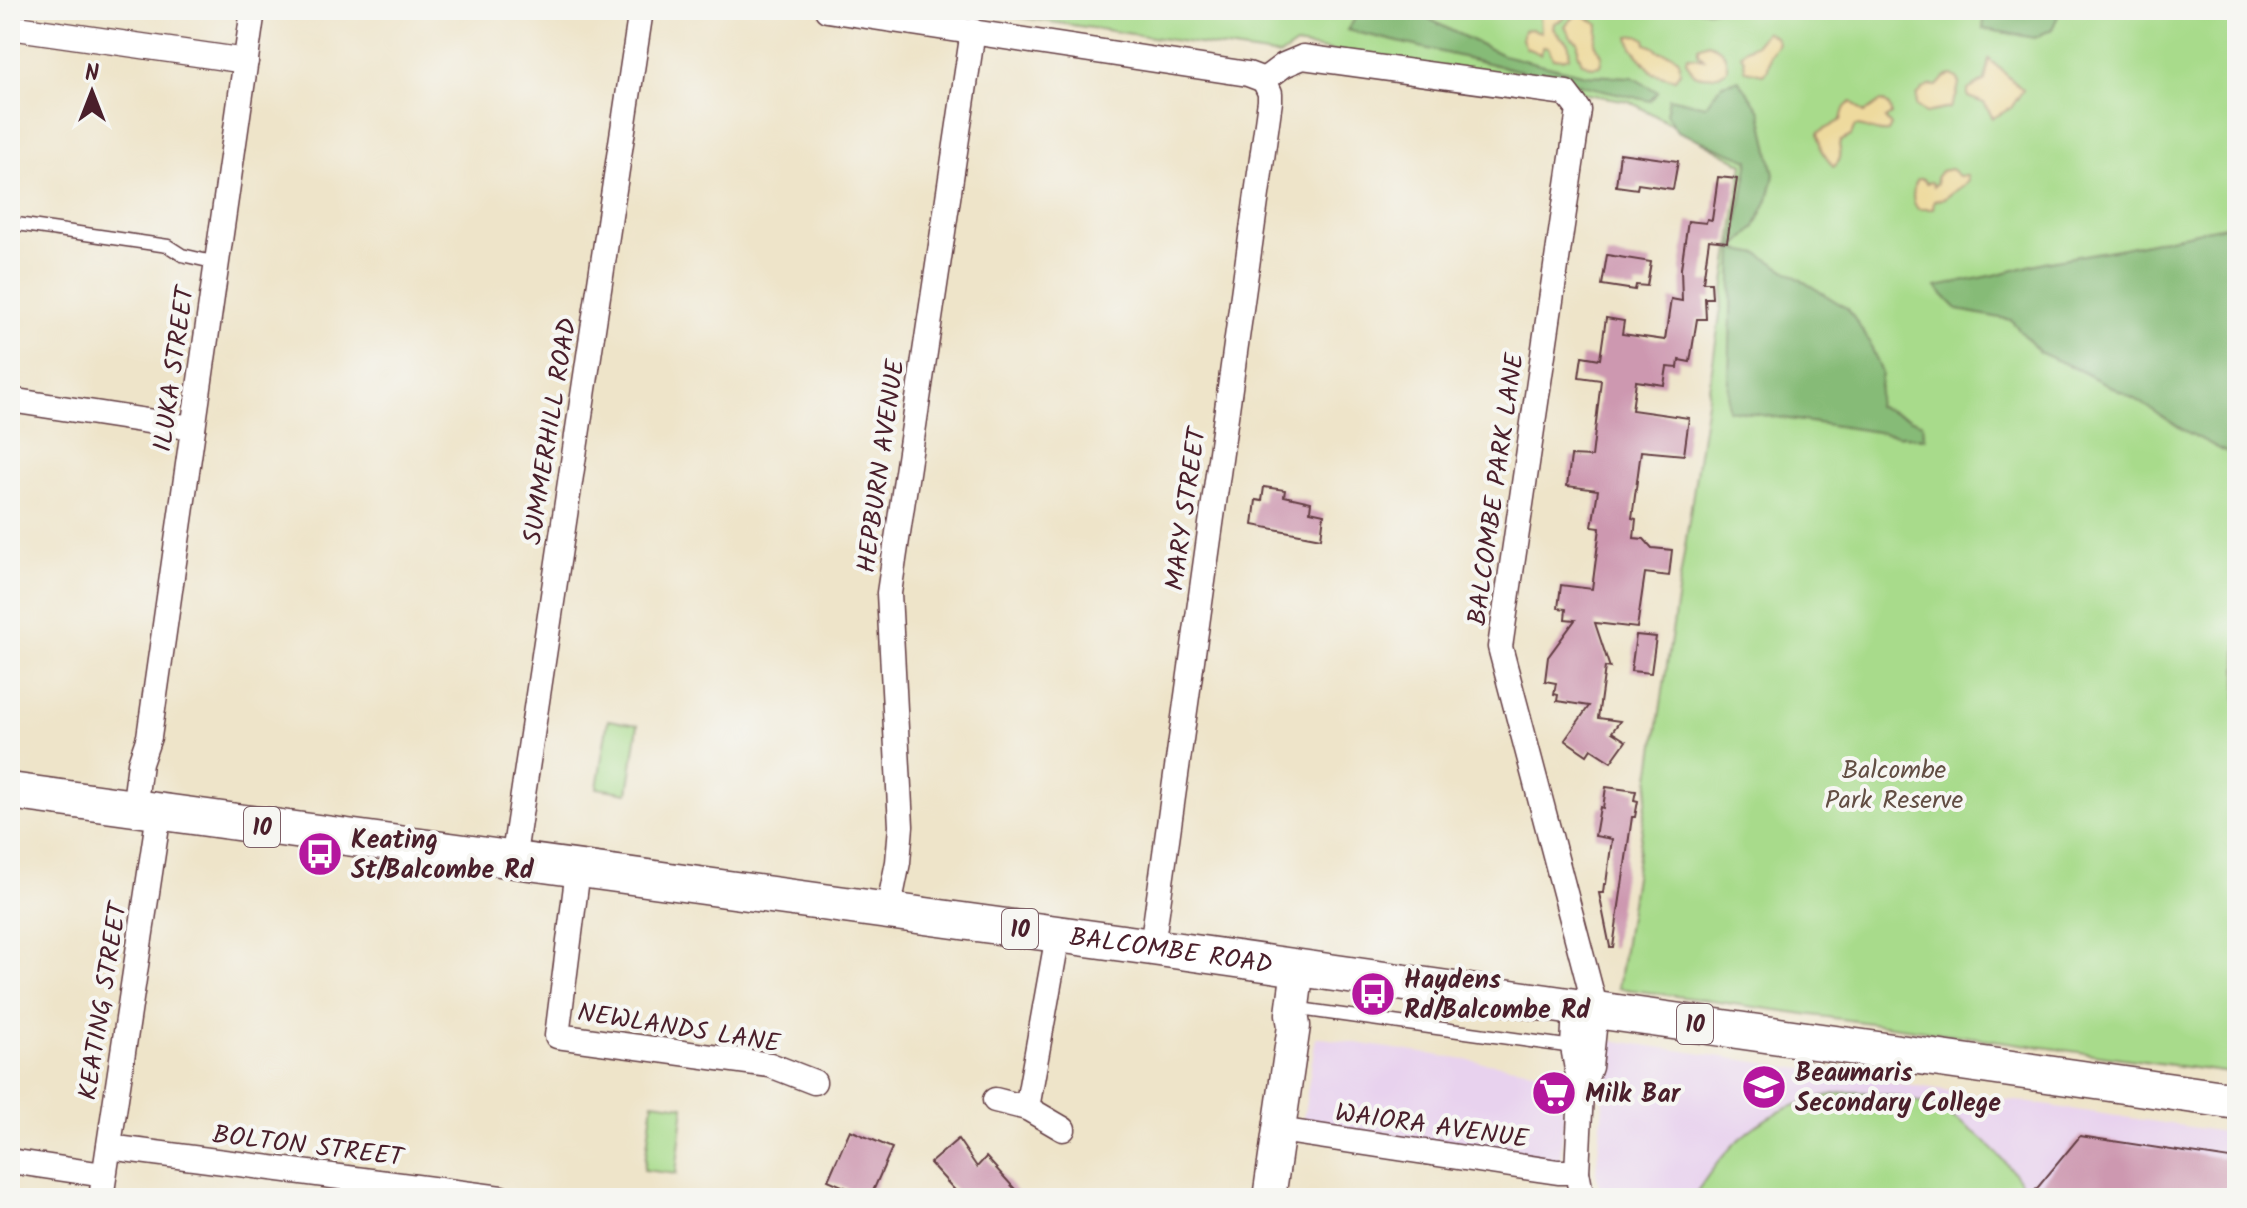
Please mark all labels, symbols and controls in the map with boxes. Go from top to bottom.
north arrow [52,52,132,132]
text: N [85,57,99,92]
street label: ILUKA STREET [143,282,208,455]
street label: SUMMERHILL ROAD [512,315,590,548]
street label: BALCOMBE PARK LANE [1457,350,1537,628]
street label: HEPBURN AVENUE [846,356,918,576]
street label: MARY STREET [1155,423,1219,593]
park label: Balcombe Park Reserve [1825,750,1964,822]
road number: 10 [244,807,280,847]
place label: Keating St/Balcombe Rd [351,820,535,892]
bus stop icon: Keating St/Balcombe Rd [296,830,344,878]
street label: KEATING STREET [68,897,141,1103]
road number: 10 [1002,909,1038,949]
street label: BALCOMBE ROAD [1067,917,1275,987]
place label: Haydens Rd/Balcombe Rd [1404,960,1591,1032]
bus stop icon: Haydens Rd/Balcombe Rd [1349,970,1397,1018]
street label: NEWLANDS LANE [574,992,784,1066]
road number: 10 [1677,1004,1713,1044]
place label: Beaumaris Secondary College [1795,1053,2001,1125]
school or university icon: Beaumaris Secondary College [1740,1063,1788,1111]
supermarket icon: Milk Bar [1530,1069,1578,1117]
place label: Milk Bar [1585,1074,1682,1116]
street label: WAIORA AVENUE [1332,1093,1532,1161]
street label: BOLTON STREET [210,1114,408,1180]

